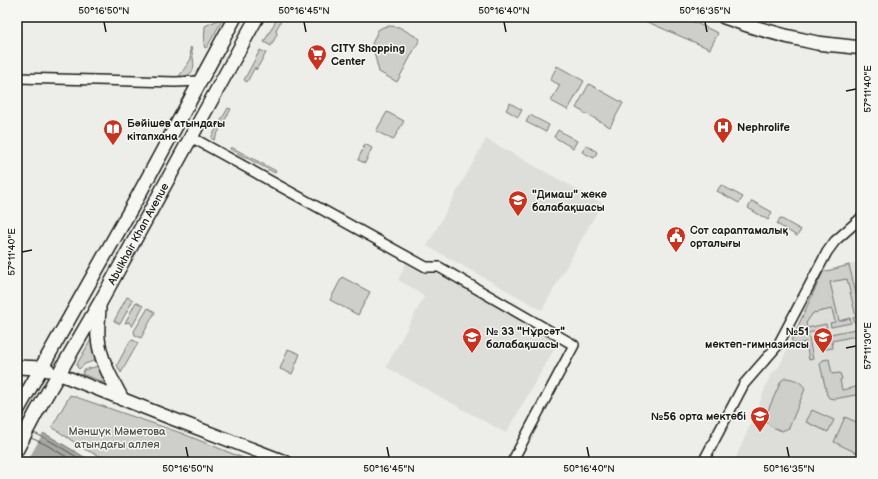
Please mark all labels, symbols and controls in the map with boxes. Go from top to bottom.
text: 50°16'50"N [78,5,130,17]
text: 50°16'45"N [278,5,330,17]
text: 50°16'40"N [478,5,530,17]
text: 50°16'35"N [679,5,731,17]
place label: CITY Shopping Center [331,42,405,68]
supermarket icon: CITY Shopping Center [306,43,328,71]
text: 57°11'40"E [862,65,874,113]
hospital icon: Nephrolife [712,116,734,144]
place label: Бәйішев атындағы кітапхана [127,117,225,143]
library icon: Бәйішев атындағы кітапхана [102,118,124,146]
place label: Nephrolife [737,121,790,134]
street label: Abulkhair Khan Avenue [105,180,172,287]
place label: "Димаш" жеке балабақшасы [532,188,607,214]
school or university icon: "Димаш" жеке балабақшасы [507,189,529,217]
place label: Сот сараптамалық орталығы [690,224,788,250]
public building icon: Сот сараптамалық орталығы [665,225,687,253]
text: 57°11'40"E [6,228,18,276]
text: 57°11'30"E [862,322,874,370]
place label: № 33 "Нұрсәт" балабақшасы [486,325,565,351]
place label: №51 мектеп-гимназиясы [705,325,809,351]
school or university icon: № 33 "Нұрсәт" балабақшасы [461,326,483,354]
school or university icon: №51 мектеп-гимназиясы [812,326,834,354]
school or university icon: №56 орта мектебі [749,405,771,433]
place label: №56 орта мектебі [651,410,746,423]
park label: Мәншүк Мәметова атындағы аллея [68,425,166,451]
text: 50°16'50"N [162,463,214,475]
text: 50°16'45"N [363,463,415,475]
text: 50°16'40"N [563,463,615,475]
text: 50°16'35"N [763,463,815,475]

